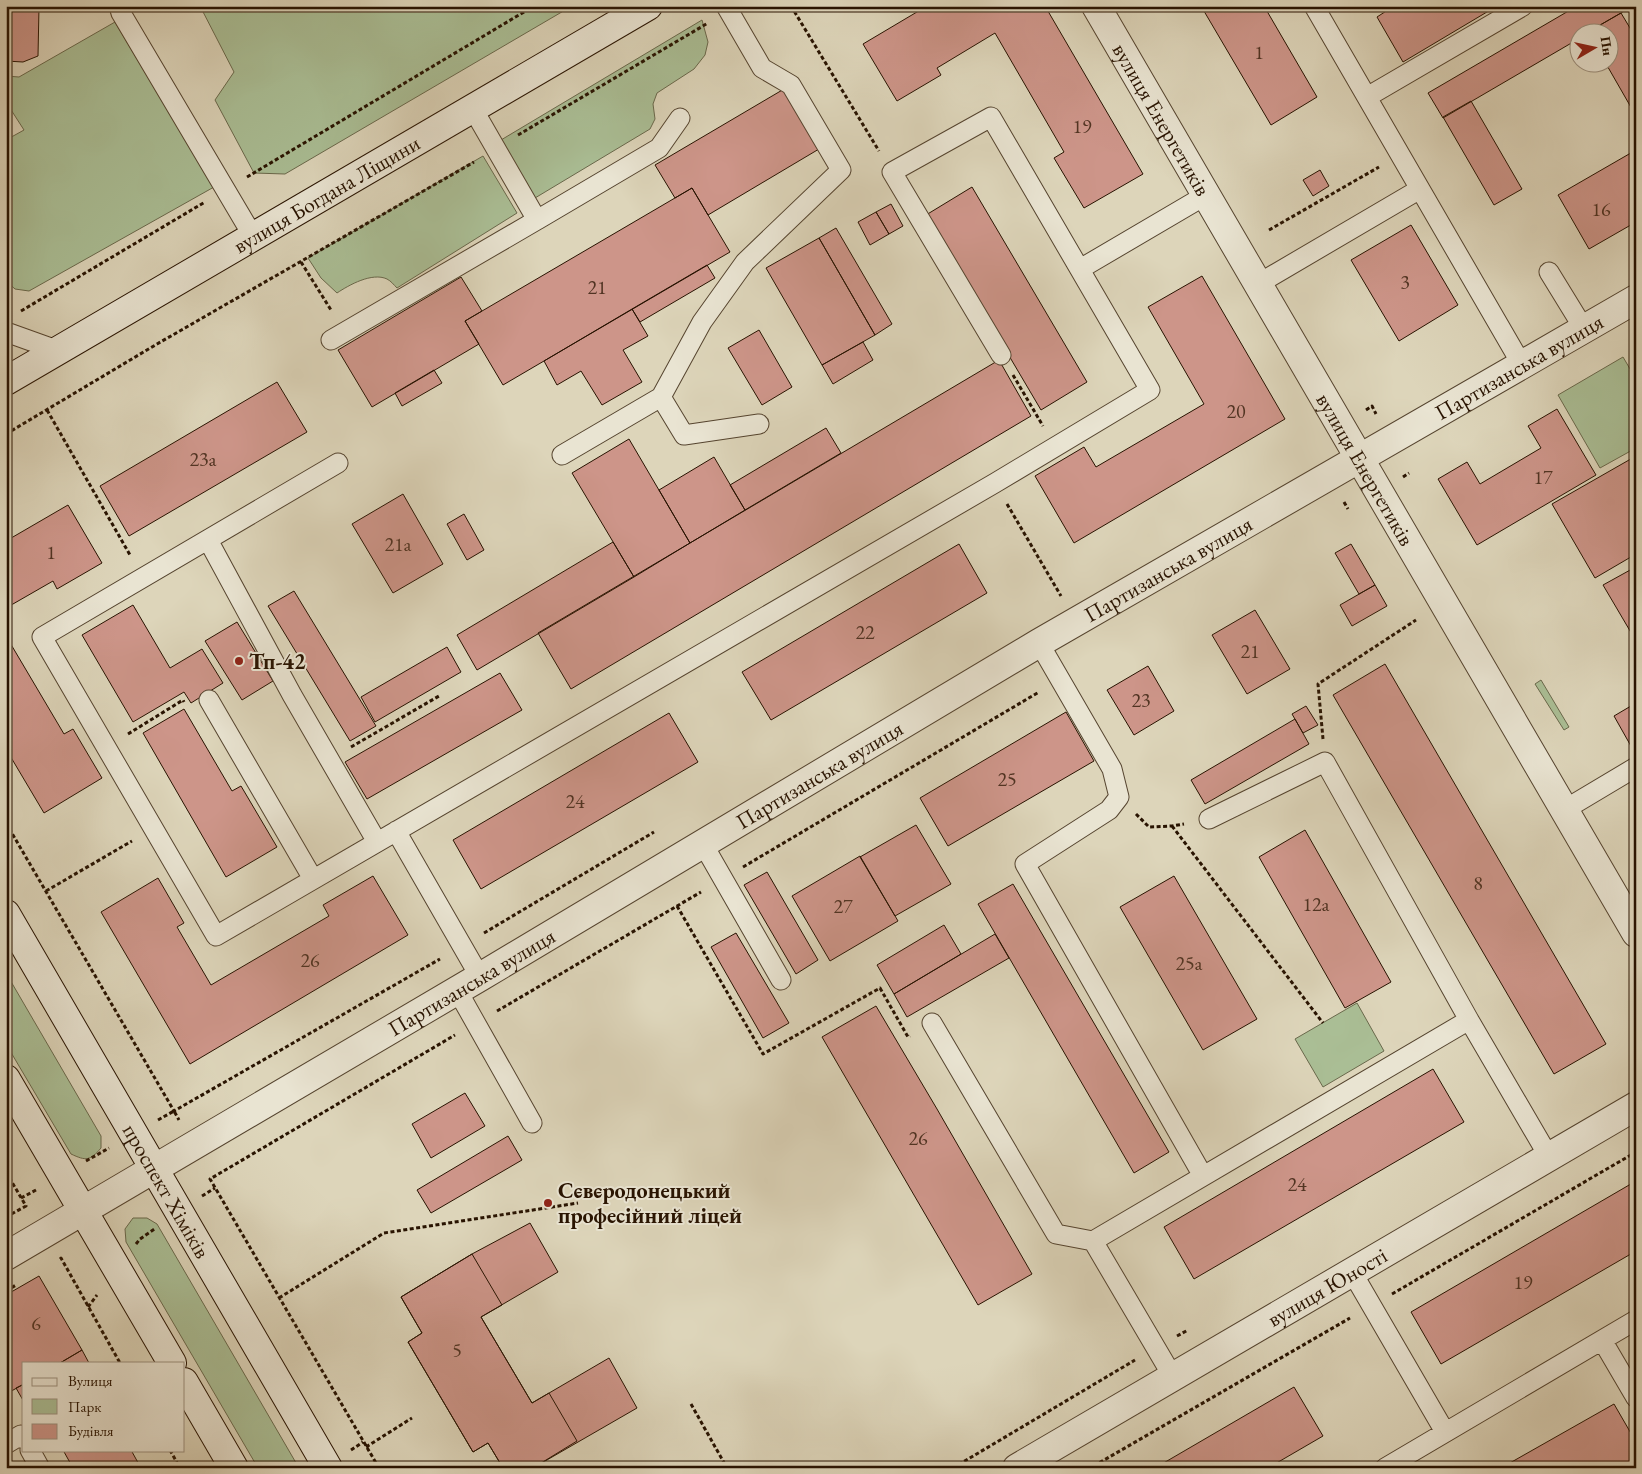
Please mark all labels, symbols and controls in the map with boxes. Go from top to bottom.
north arrow [1570,22,1620,72]
text: Пн [1596,35,1617,57]
street label: вулиця Енергетиків [1106,38,1218,201]
house number: 1 [1254,39,1264,65]
house number: 19 [1072,113,1092,139]
street label: вулиця Богдана Ліщини [228,128,425,260]
house number: 16 [1591,196,1611,222]
house number: 3 [1400,269,1410,295]
house number: 21 [587,274,607,300]
street label: Партизанська вулиця [1429,306,1608,426]
street label: вулиця Енергетиків [1310,388,1422,551]
house number: 20 [1226,398,1246,424]
house number: 23а [189,446,217,472]
house number: 17 [1533,464,1553,490]
street label: Партизанська вулиця [1078,509,1258,629]
house number: 21а [384,531,412,557]
house number: 1 [46,539,56,565]
house number: 22 [855,619,875,645]
house number: 21 [1240,638,1260,664]
place label: Тп-42 [249,647,306,676]
marker: Тп-42 [233,655,245,667]
house number: 23 [1131,687,1151,713]
street label: Партизанська вулиця [730,713,908,836]
house number: 25 [997,766,1017,792]
house number: 24 [565,788,585,814]
house number: 8 [1473,870,1483,896]
house number: 12а [1302,891,1330,917]
house number: 27 [833,893,853,919]
street label: Партизанська вулиця [382,921,560,1043]
house number: 26 [300,947,320,973]
house number: 25а [1175,950,1203,976]
street label: проспект Хіміків [116,1118,217,1263]
house number: 26 [908,1125,928,1151]
house number: 24 [1287,1171,1307,1197]
place label: Сєвєродонецький професійний ліцей [558,1176,742,1230]
marker: Сєвєродонецький професійний ліцей [542,1197,554,1209]
street label: вулиця Юності [1262,1240,1392,1333]
house number: 19 [1513,1269,1533,1295]
house number: 6 [31,1310,41,1336]
house number: 5 [452,1337,462,1363]
legend [22,1362,185,1452]
text: Вулиця [68,1371,113,1390]
text: Парк [68,1397,101,1416]
text: Будівля [68,1421,114,1440]

